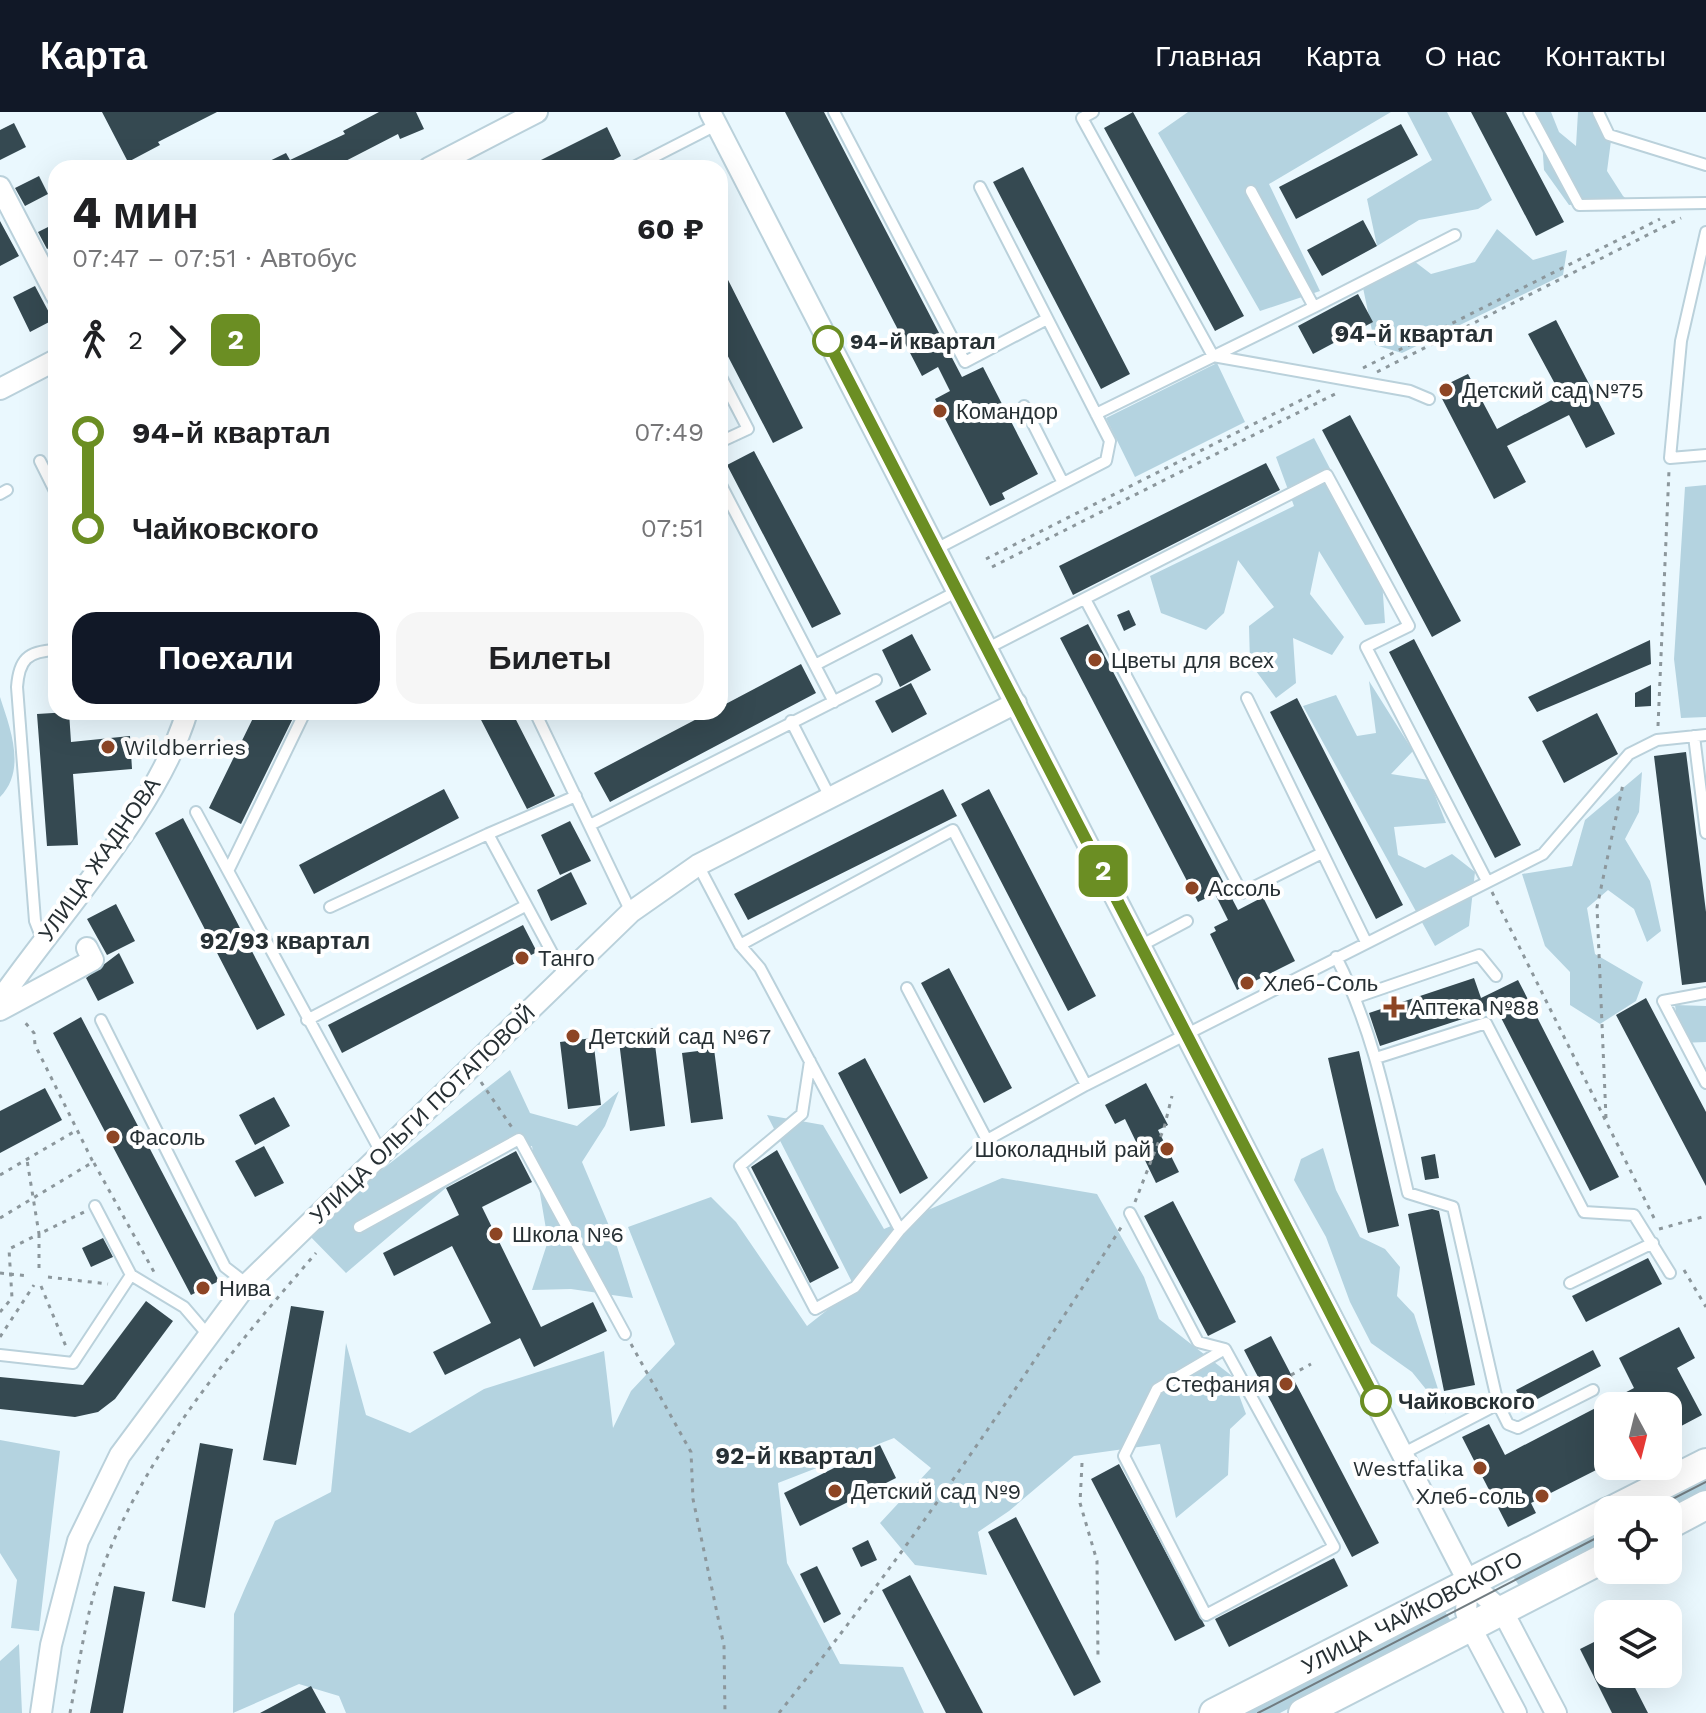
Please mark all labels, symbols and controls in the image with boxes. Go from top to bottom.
text: Карта [40,34,147,78]
text: Главная [1155,40,1262,73]
text: Карта [1306,40,1381,73]
text: О нас [1425,40,1501,73]
text: Контакты [1545,40,1666,73]
text: 4 мин [72,187,199,239]
text: 60 ₽ [637,211,704,246]
text: 07:47 – 07:51 · Автобус [72,243,357,273]
icon: walk [72,318,116,362]
icon: forward [155,318,199,362]
district label: 94-й квартал [1334,320,1494,348]
text: 2 [227,323,244,356]
text: 2 [128,325,143,355]
marker: 94-й квартал [813,326,843,356]
place label: 94-й квартал [850,329,996,354]
place label: Детский сад №75 [1462,378,1644,403]
marker: Детский сад №75 [1437,381,1455,399]
place label: Командор [956,399,1058,424]
marker: Командор [931,402,949,420]
text: 94-й квартал [132,415,331,450]
text: 07:49 [634,417,704,447]
text: Чайковского [132,511,319,546]
text: 07:51 [641,513,704,543]
button: Поехали [72,612,380,704]
button: Билеты [396,612,704,704]
place label: Цветы для всех [1111,648,1274,673]
marker: Цветы для всех [1086,651,1104,669]
place label: Wildberries [124,735,246,760]
marker: Wildberries [99,738,117,756]
street label: УЛИЦА ЖАДНОВА [33,772,166,946]
line badge: 2 [1077,845,1129,897]
text: 2 [1095,854,1111,887]
place label: Ассоль [1208,876,1281,901]
marker: Ассоль [1183,879,1201,897]
district label: 92/93 квартал [200,927,370,955]
place label: Танго [538,946,595,971]
marker: Танго [513,949,531,967]
place label: Хлеб-Соль [1263,971,1378,996]
marker: Хлеб-Соль [1238,974,1256,992]
place label: Аптека №88 [1410,995,1540,1020]
marker: Аптека №88 [1385,998,1403,1016]
street label: УЛИЦА ОЛЬГИ ПОТАПОВОЙ [305,1000,540,1229]
place label: Детский сад №67 [589,1024,771,1049]
marker: Детский сад №67 [564,1027,582,1045]
place label: Фасоль [129,1125,205,1150]
marker: Фасоль [104,1128,122,1146]
place label: Шоколадный рай [975,1137,1151,1162]
marker: Шоколадный рай [1158,1140,1176,1158]
place label: Школа №6 [512,1222,624,1247]
marker: Школа №6 [487,1225,505,1243]
place label: Нива [219,1276,272,1301]
marker: Нива [194,1279,212,1297]
place label: Стефания [1165,1372,1270,1397]
marker: Стефания [1277,1375,1295,1393]
marker: Чайковского [1361,1386,1391,1416]
place label: Чайковского [1398,1389,1535,1414]
north arrow [1594,1392,1682,1480]
map controls [1594,1392,1682,1688]
district label: 92-й квартал [715,1442,873,1470]
place label: Westfalika [1353,1456,1464,1481]
marker: Westfalika [1471,1459,1489,1477]
place label: Детский сад №9 [851,1479,1021,1504]
marker: Детский сад №9 [826,1482,844,1500]
place label: Хлеб-соль [1415,1484,1526,1509]
marker: Хлеб-соль [1533,1487,1551,1505]
button: locate [1594,1496,1682,1584]
street label: УЛИЦА ЧАЙКОВСКОГО [1298,1546,1526,1679]
button: layers [1594,1600,1682,1688]

